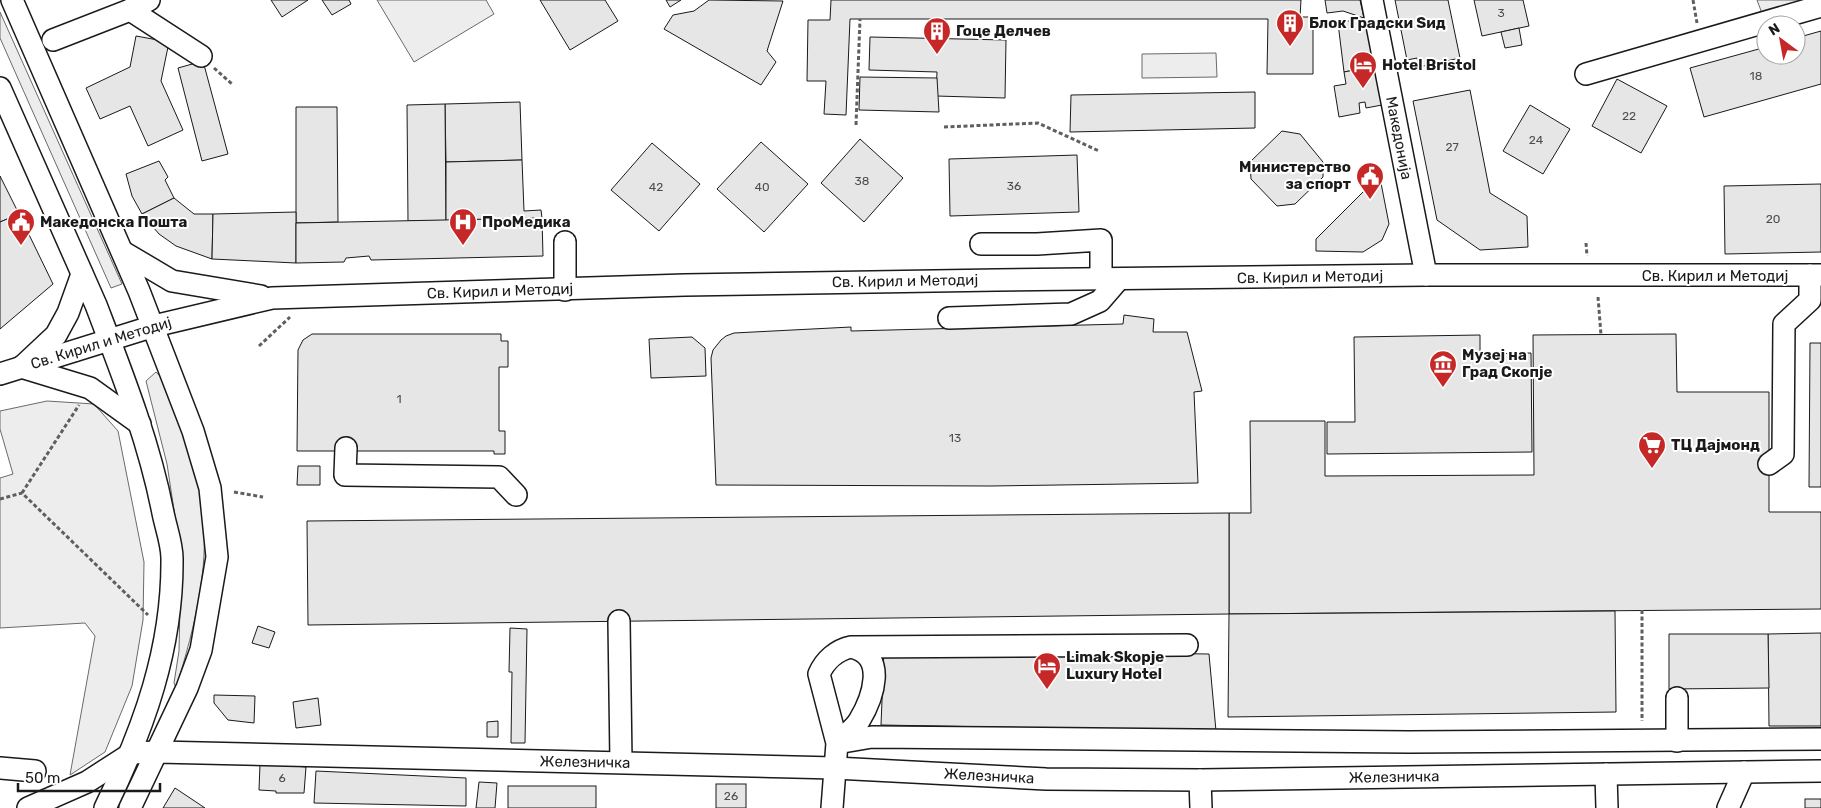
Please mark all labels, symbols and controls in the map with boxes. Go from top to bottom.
house number: 3 [1497,6,1505,20]
building icon: Блок Градски Sид [1275,8,1305,47]
place label: Блок Градски Sид [1309,14,1446,32]
north arrow [1756,15,1806,65]
building icon: Гоце Делчев [922,16,952,55]
text: N [1766,20,1783,39]
place label: Гоце Делчев [956,22,1051,40]
hotel icon: Hotel Bristol [1348,50,1378,89]
place label: Hotel Bristol [1382,56,1476,74]
house number: 18 [1750,69,1762,83]
street label: Македонија [1382,95,1416,181]
house number: 22 [1622,109,1636,123]
house number: 24 [1529,133,1544,147]
house number: 27 [1445,140,1459,154]
place label: Министерство за спорт [1239,158,1352,193]
public building icon: Министерство за спорт [1355,161,1385,200]
house number: 38 [855,174,869,188]
house number: 36 [1007,179,1021,193]
house number: 42 [649,180,663,194]
house number: 40 [754,180,770,194]
public building icon: Македонска Пошта [6,207,36,246]
hospital icon: ПроМедика [448,207,478,246]
house number: 20 [1766,212,1780,226]
place label: Македонска Пошта [40,213,188,231]
place label: ПроМедика [482,213,571,231]
street label: Св. Кирил и Методиј [1237,267,1383,287]
street label: Св. Кирил и Методиј [1642,267,1788,285]
street label: Св. Кирил и Методиј [832,271,978,291]
street label: Св. Кирил и Методиј [427,279,573,303]
street label: Св. Кирил и Методиј [28,313,174,373]
place label: Музеј на Град Скопје [1462,346,1553,381]
museum icon: Музеј на Град Скопје [1428,349,1458,388]
house number: 1 [396,392,402,406]
supermarket icon: ТЦ Дајмонд [1637,430,1667,469]
house number: 13 [949,431,961,445]
place label: ТЦ Дајмонд [1671,436,1760,454]
place label: Limak Skopje Luxury Hotel [1066,648,1164,683]
hotel icon: Limak Skopje Luxury Hotel [1032,651,1062,690]
street label: Железничка [539,752,631,772]
scale bar [18,760,160,792]
street label: Железничка [943,765,1035,787]
street label: Железничка [1348,767,1440,787]
text: 50 m [25,769,60,787]
house number: 6 [278,771,286,785]
house number: 26 [724,789,738,803]

